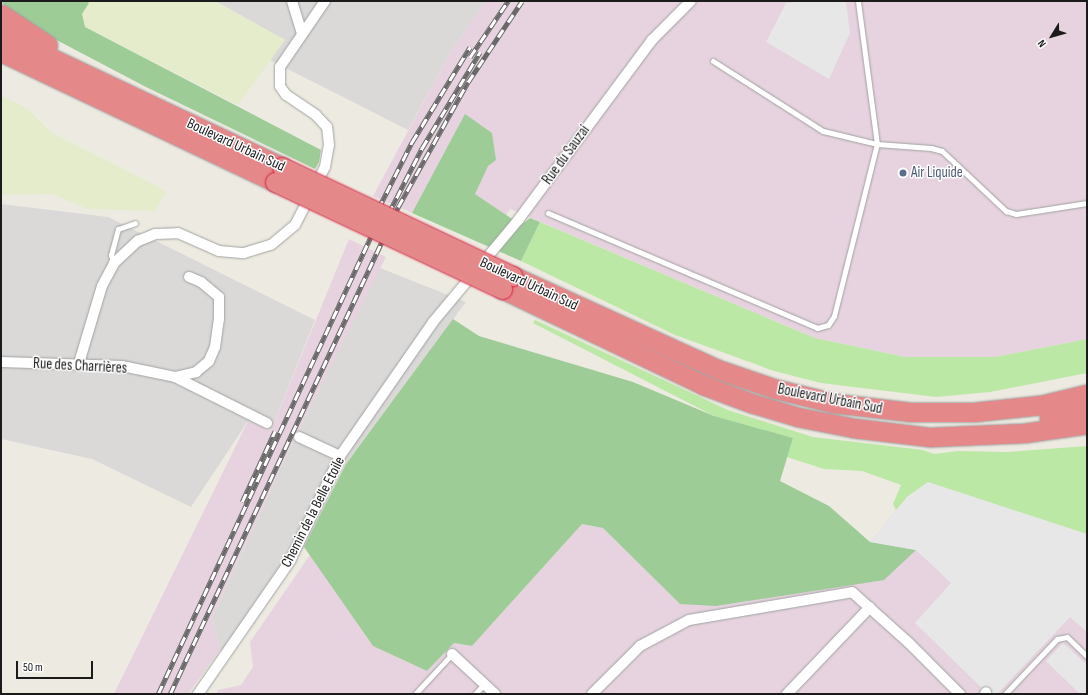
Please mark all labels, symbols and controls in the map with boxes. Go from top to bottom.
north arrow [1032,16,1072,56]
text: N [1035,37,1049,50]
street label: Boulevard Urbain Sud [184,114,288,176]
street label: Rue du Sauzai [538,122,594,188]
place label: Air Liquide [911,164,963,182]
marker: Air Liquide [898,168,908,178]
street label: Boulevard Urbain Sud [477,253,581,315]
street label: Rue des Charrières [33,355,127,377]
street label: Boulevard Urbain Sud [776,380,884,418]
street label: Chemin de la Belle Etoile [277,454,349,570]
scale bar [18,653,95,679]
text: 50 m [23,660,43,675]

